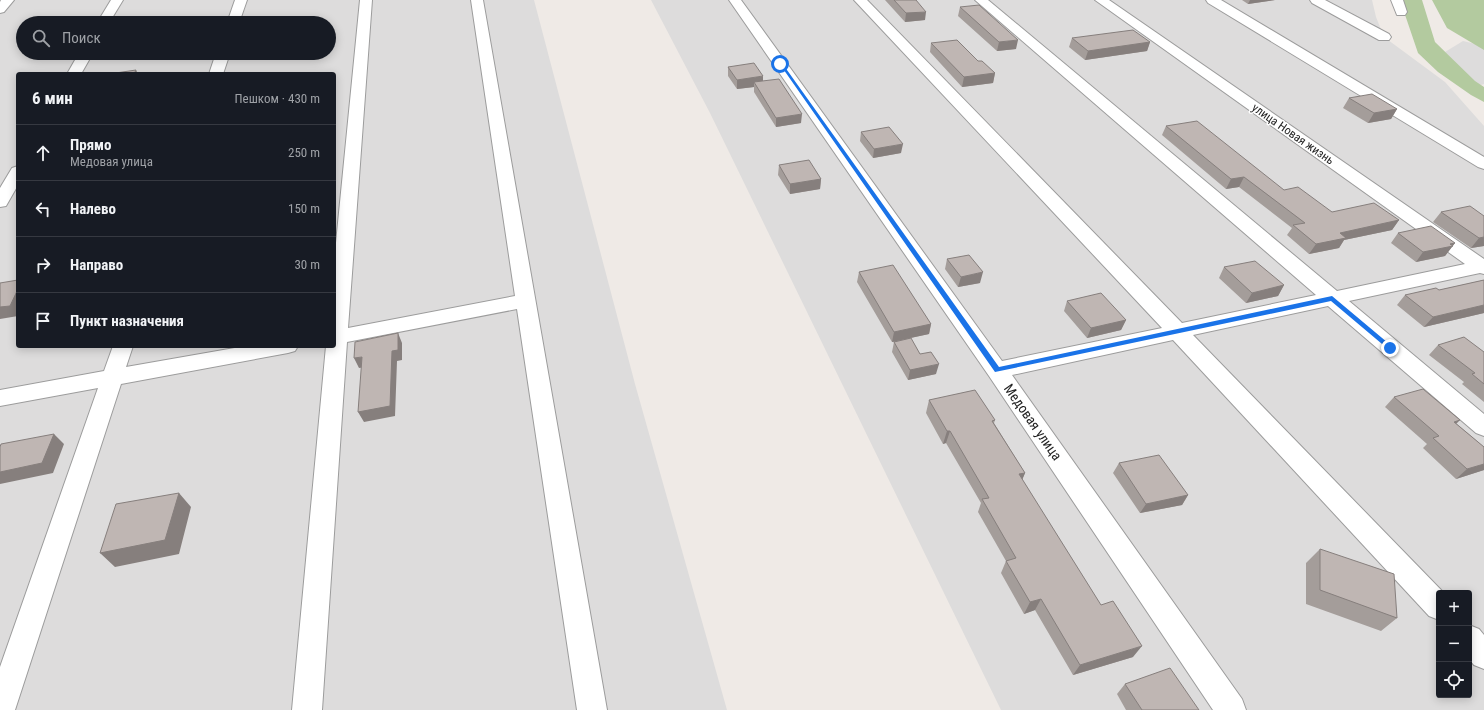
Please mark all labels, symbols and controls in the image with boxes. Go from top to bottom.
search box [16,16,336,60]
icon: search [30,27,52,49]
text: Поиск [62,29,101,47]
route start [771,55,789,73]
text: 6 мин [32,88,73,108]
text: Пешком · 430 m [234,91,320,106]
street label: улица Новая жизнь [1249,100,1337,168]
text: Прямо [70,136,111,154]
icon: ahead [32,142,54,164]
text: 250 m [288,145,320,160]
text: Медовая улица [70,154,153,169]
icon: left [32,198,54,220]
text: Налево [70,200,116,218]
text: 150 m [288,201,320,216]
icon: right [32,254,54,276]
text: Направо [70,256,123,274]
text: 30 m [294,257,320,272]
icon: arrive [32,310,54,332]
text: Пункт назначения [70,312,184,330]
route end [1381,339,1399,357]
street label: Медовая улица [1001,381,1065,463]
map controls [1436,590,1472,698]
button: + [1436,590,1472,626]
button: − [1436,626,1472,662]
button: locate [1436,662,1472,698]

